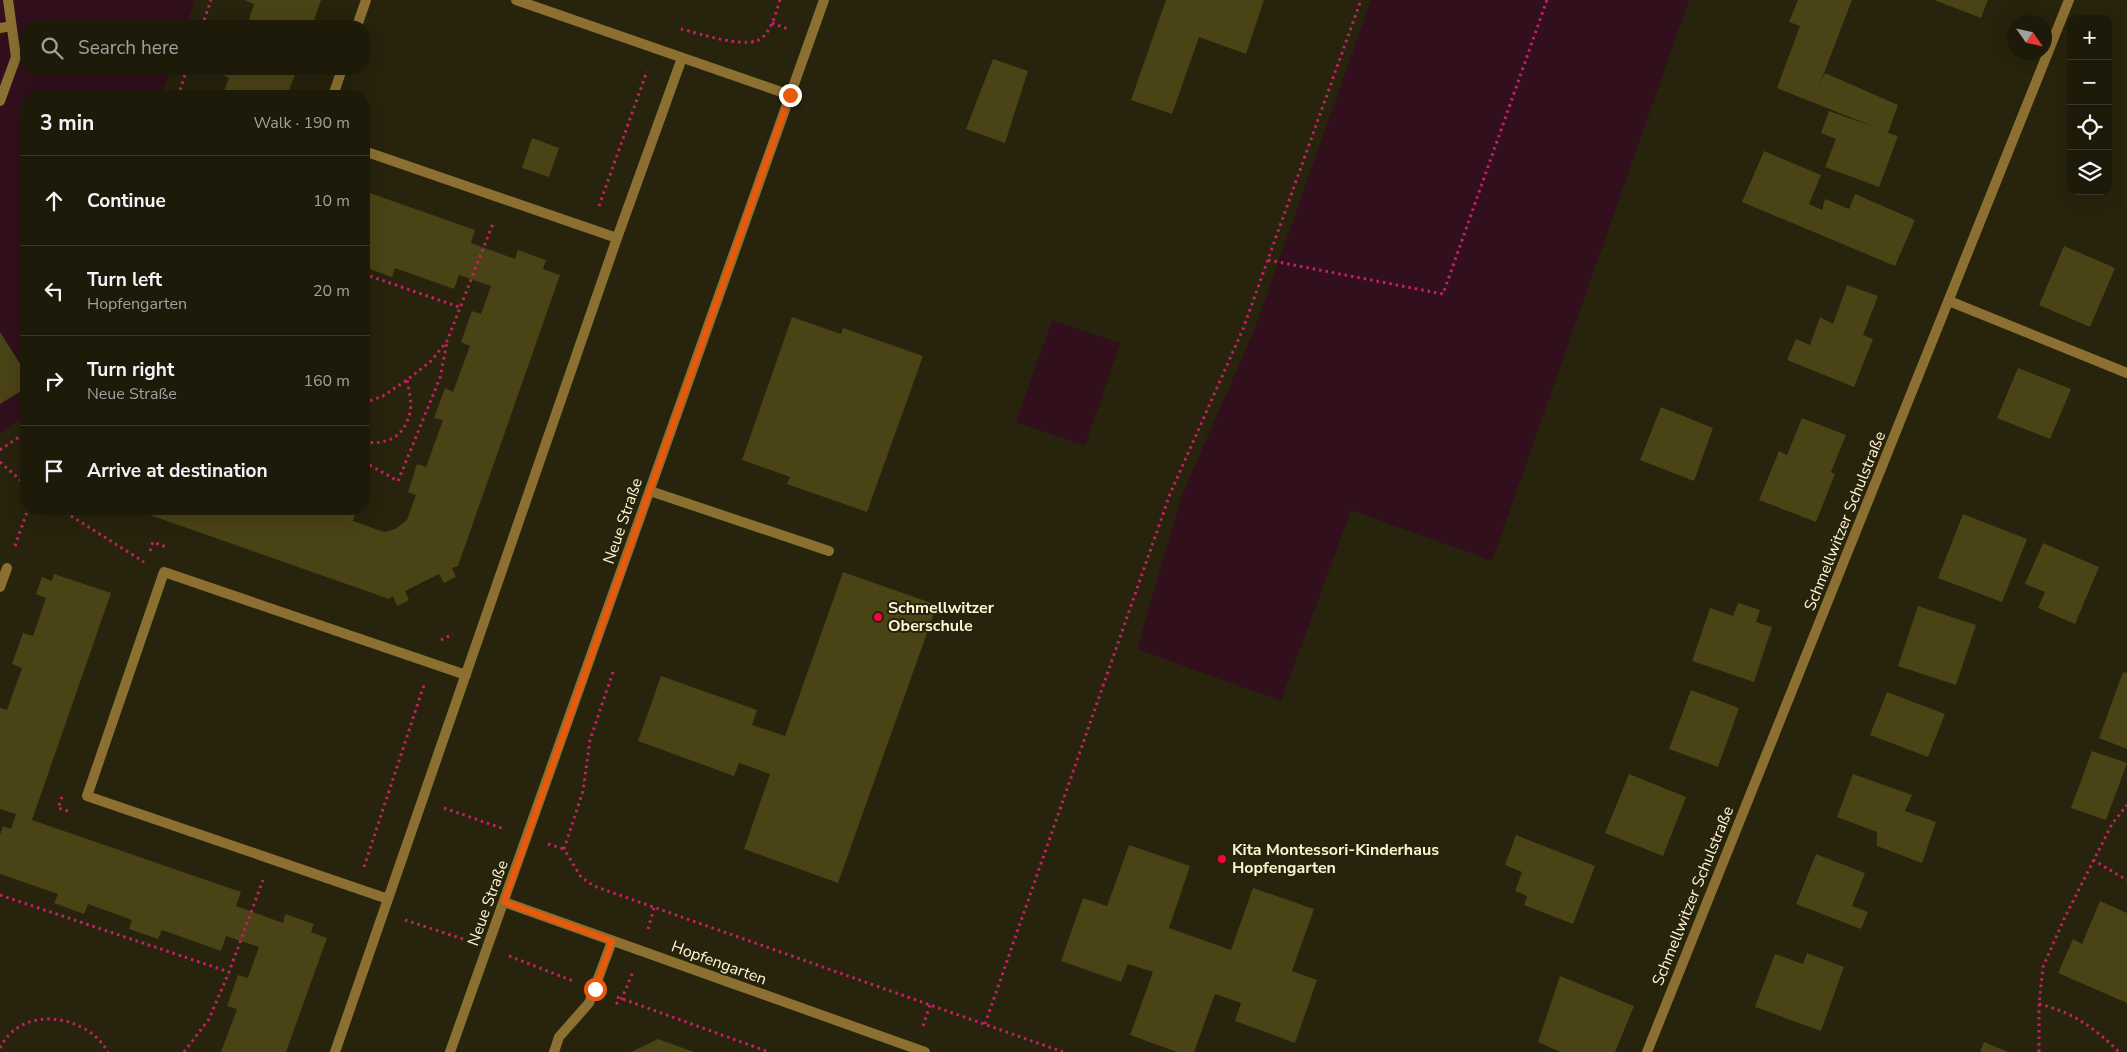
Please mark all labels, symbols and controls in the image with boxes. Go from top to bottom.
north arrow [2007,15,2052,60]
map controls [2067,15,2112,195]
button: + [2067,15,2112,60]
search box [20,20,370,75]
icon: search [38,34,66,62]
text: Search here [78,35,179,61]
button: − [2067,60,2112,105]
route end [779,84,802,107]
button: locate [2067,105,2112,150]
text: 3 min [40,109,94,137]
text: Walk · 190 m [254,112,350,134]
button: layers [2067,150,2112,195]
icon: ahead [40,187,68,215]
text: Continue [87,188,166,214]
text: 10 m [313,190,350,212]
text: Turn left [87,267,162,293]
icon: left [40,277,68,305]
text: 20 m [313,280,350,302]
text: Hopfengarten [87,293,187,315]
text: Turn right [87,357,174,383]
icon: right [40,367,68,395]
text: 160 m [303,370,350,392]
text: Neue Straße [87,383,177,405]
street label: Schmellwitzer Schulstraße [1799,428,1891,614]
icon: arrive [40,457,68,485]
text: Arrive at destination [87,458,268,484]
street label: Neue Straße [598,475,648,567]
place label: Schmellwitzer Oberschule [888,597,995,637]
marker: Schmellwitzer Oberschule [872,611,884,623]
street label: Schmellwitzer Schulstraße [1647,803,1739,989]
place label: Kita Montessori-Kinderhaus Hopfengarten [1232,839,1439,879]
marker: Kita Montessori-Kinderhaus Hopfengarten [1216,853,1228,865]
street label: Neue Straße [462,857,514,949]
street label: Hopfengarten [668,936,770,990]
route start [584,978,607,1001]

